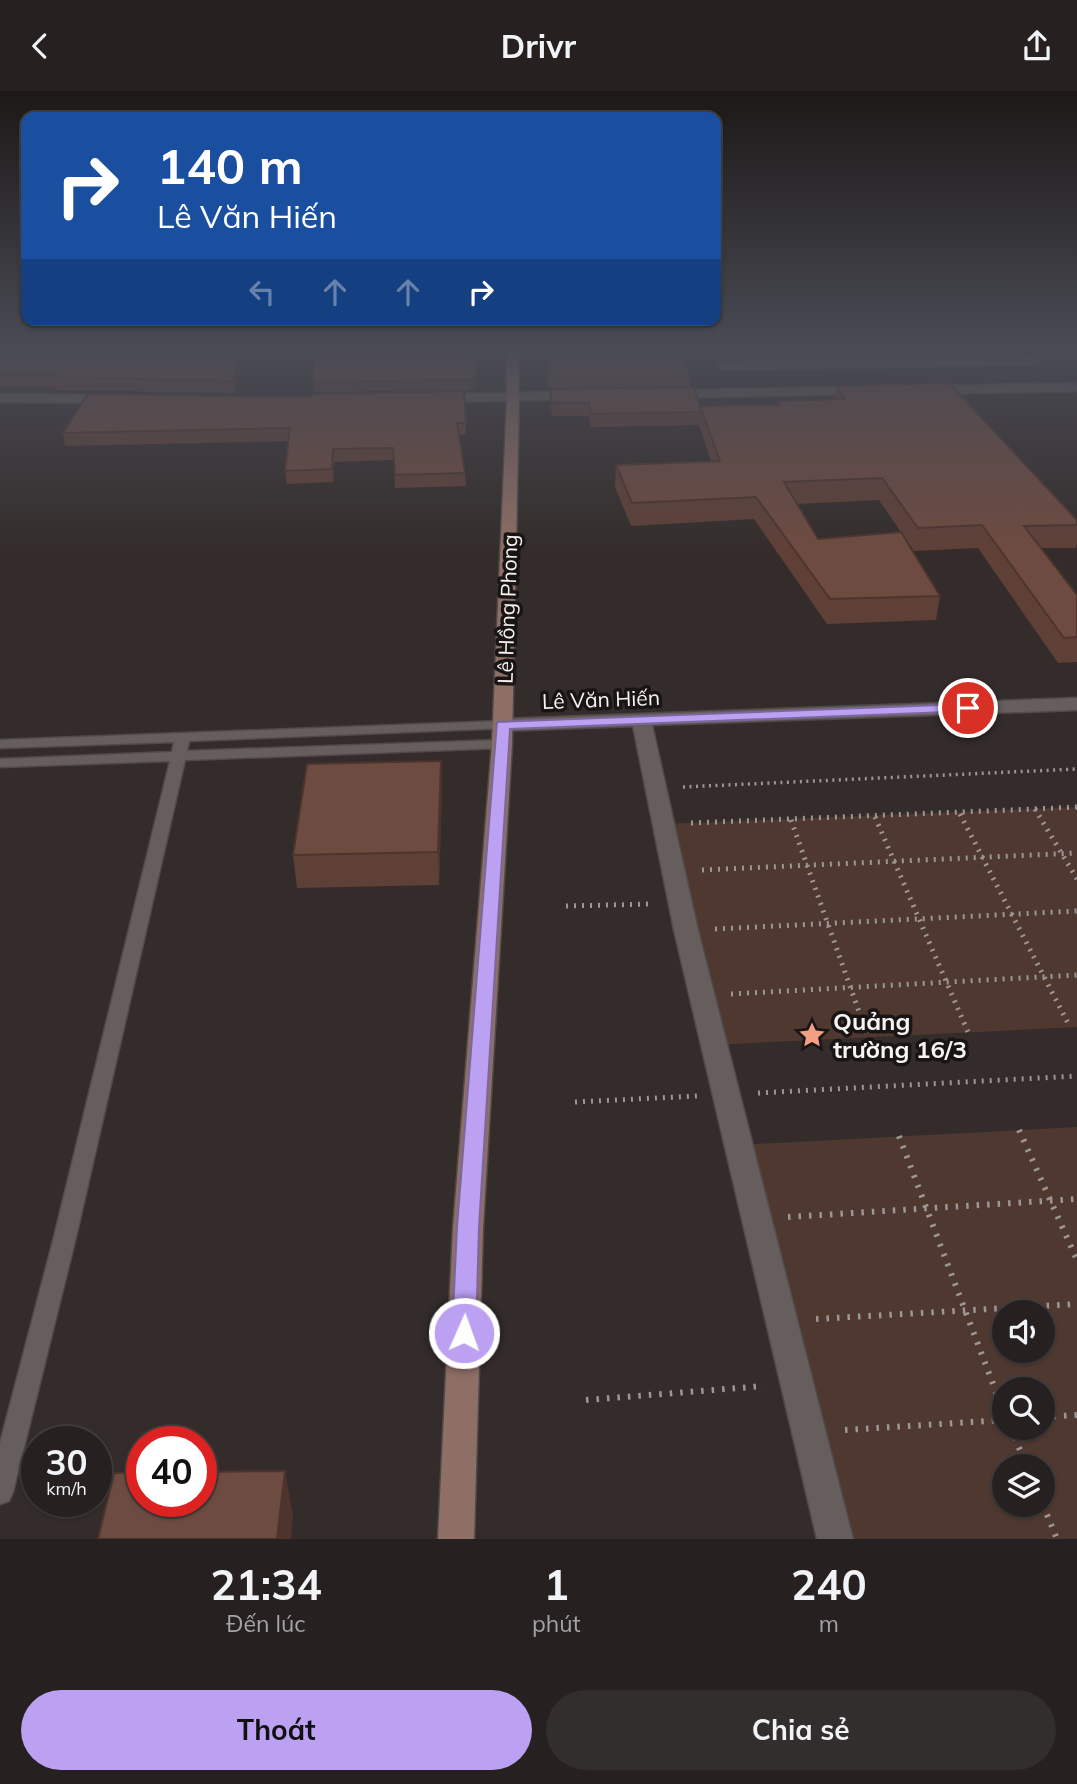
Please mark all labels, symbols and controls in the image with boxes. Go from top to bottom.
text: Drivr [501,26,576,66]
icon: back [21,27,59,65]
icon: share [1018,27,1056,65]
text: 140 m [157,135,303,196]
icon: right [42,140,133,231]
text: Lê Văn Hiến [157,196,337,236]
icon: left [243,273,281,311]
icon: ahead [316,273,354,311]
icon: ahead [389,273,427,311]
icon: right [462,273,500,311]
street label: Lê Hồng Phong [491,534,523,684]
pin [938,678,998,738]
street label: Lê Văn Hiến [542,684,660,714]
icon: arrive [949,689,987,727]
place label: Quảng trường 16/3 [833,1006,967,1064]
place icon: Quảng trường 16/3 [797,1020,827,1050]
position arrow [427,1296,501,1370]
map controls [992,1300,1055,1517]
button: sound [992,1300,1055,1363]
button: search [992,1377,1055,1440]
speed limit sign: 40 [126,1426,217,1517]
text: 30 [45,1440,88,1484]
button: layers [992,1454,1055,1517]
text: km/h [46,1477,87,1500]
text: 21:34 [210,1558,322,1611]
text: 1 [544,1558,569,1611]
text: 240 [791,1558,867,1611]
text: Đến lúc [226,1609,306,1638]
text: phút [532,1609,581,1638]
text: m [819,1609,839,1638]
button: Thoát [21,1690,532,1770]
button: Chia sẻ [546,1690,1056,1770]

